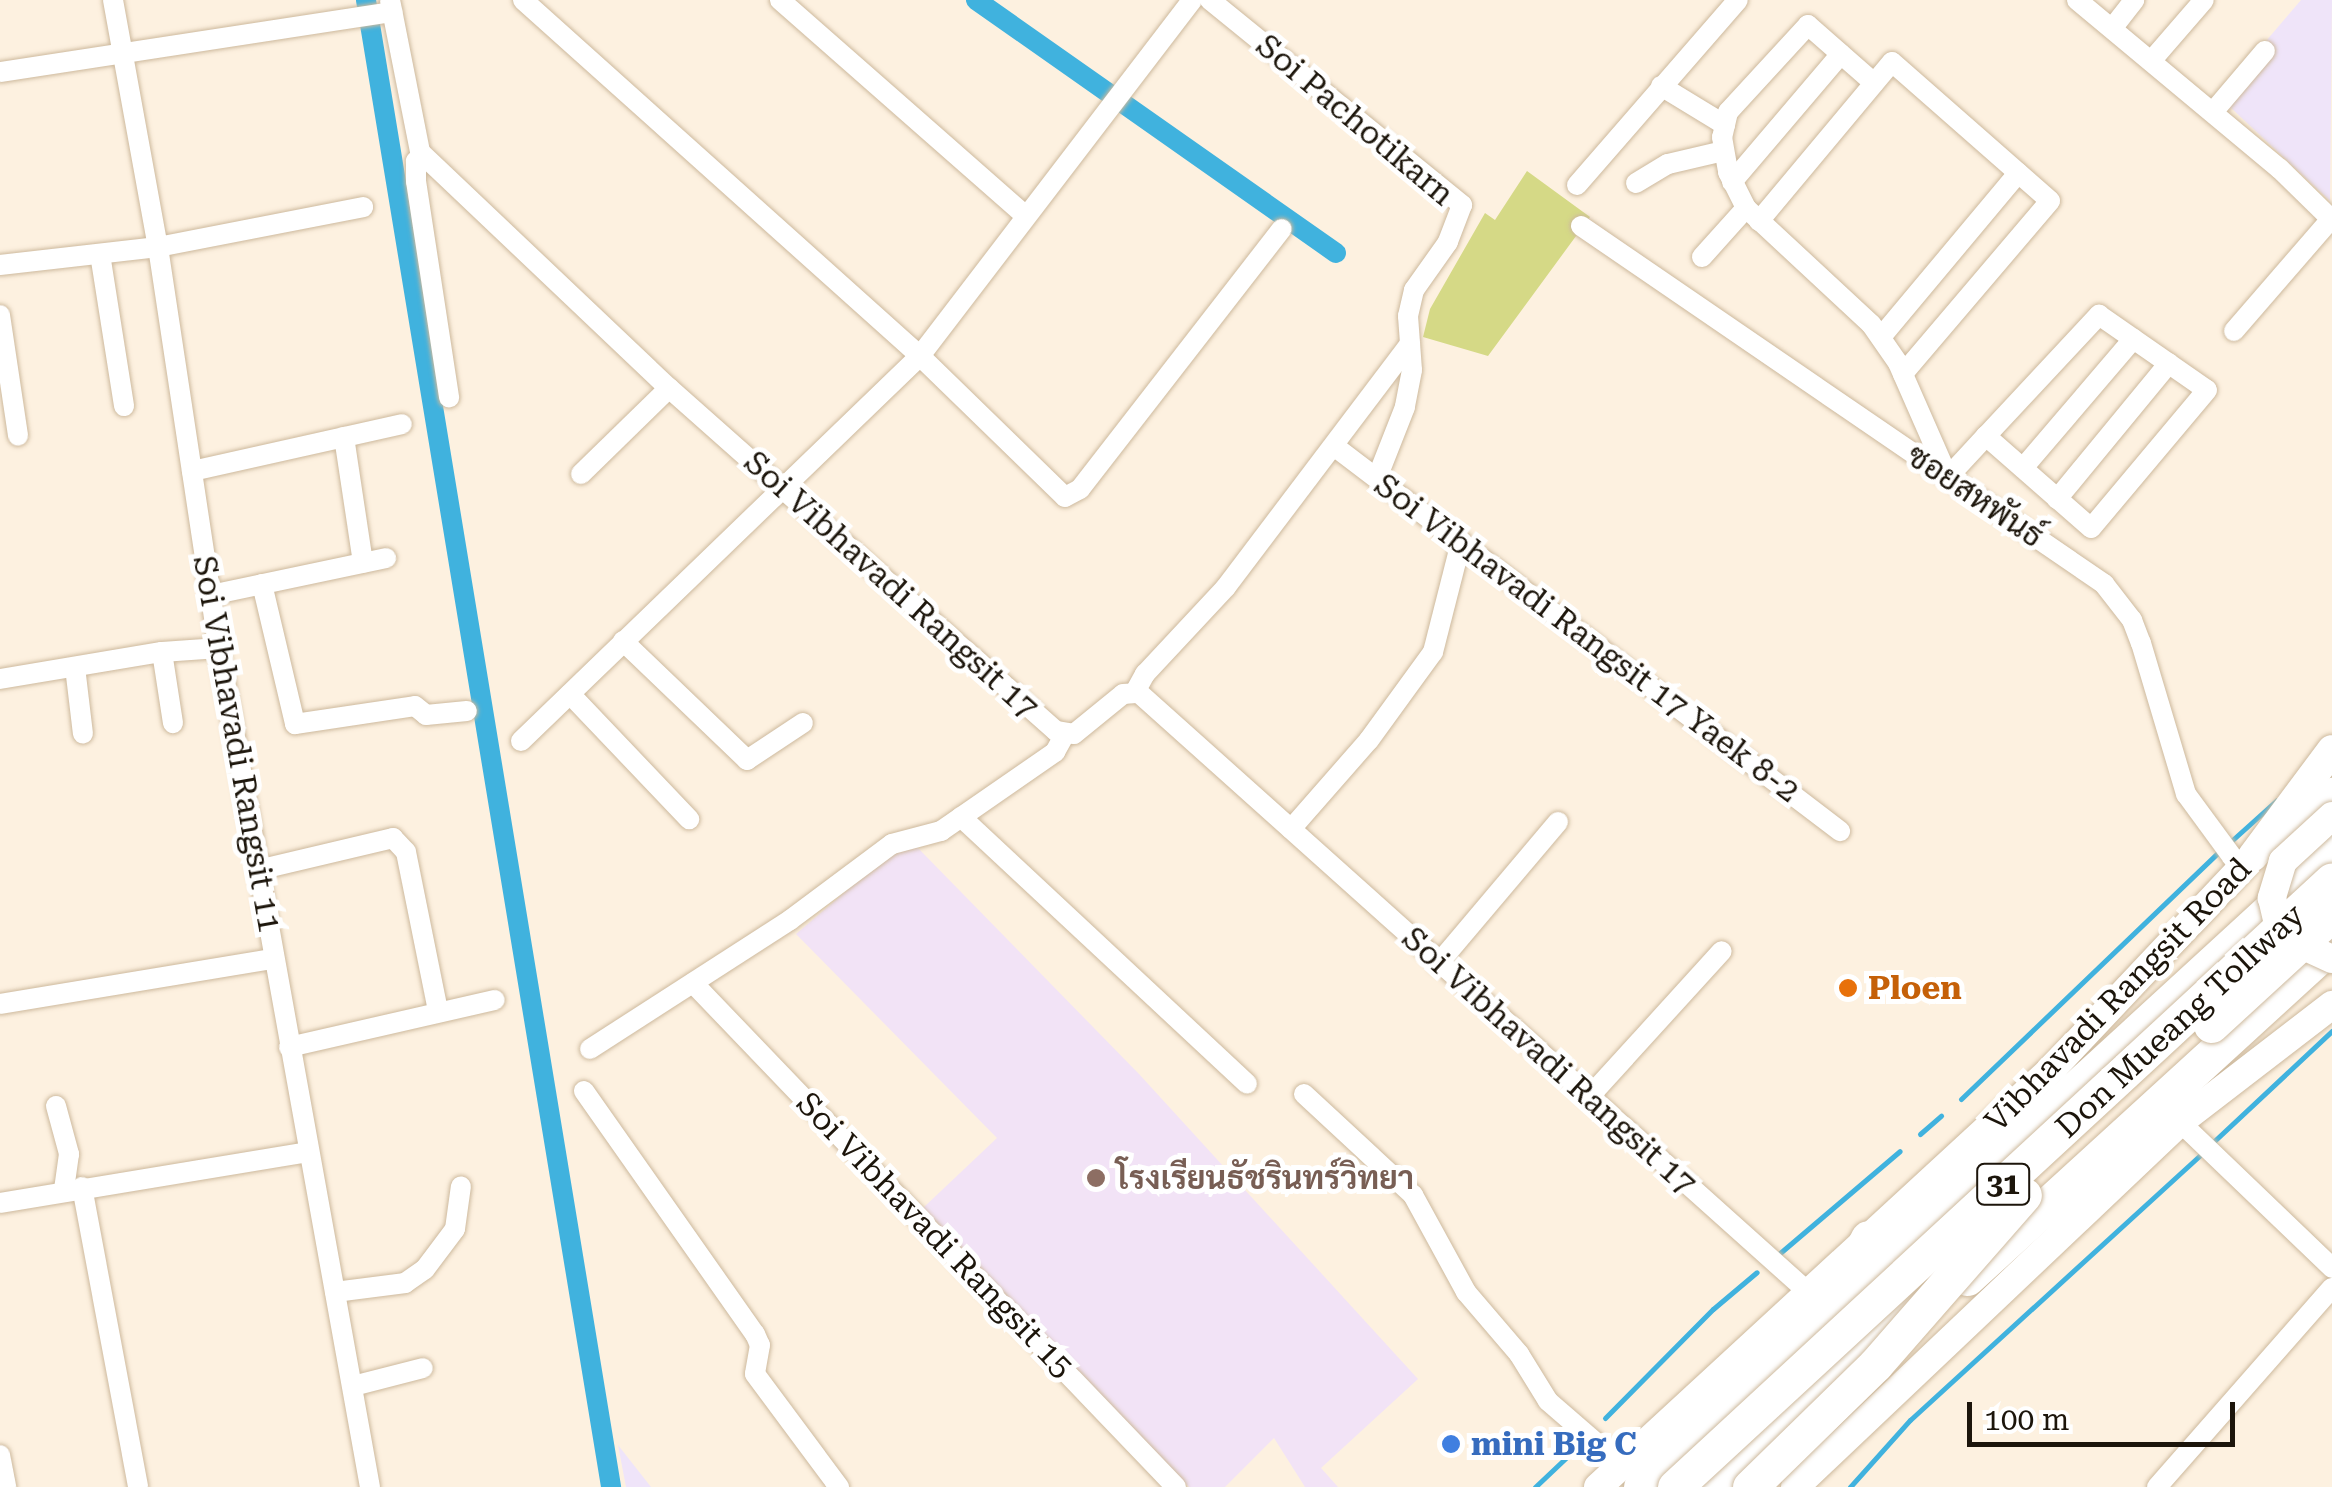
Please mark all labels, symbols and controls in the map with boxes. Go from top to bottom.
street label: Soi Pachotikarn [1249,26,1461,214]
street label: ซอยสหพันธ์ [1899,436,2051,556]
street label: Soi Vibhavadi Rangsit 17 [736,443,1046,727]
street label: Soi Vibhavadi Rangsit 17 Yaek 8-2 [1367,466,1807,810]
street label: Soi Vibhavadi Rangsit 11 [185,553,289,935]
street label: Vibhavadi Rangsit Road [1977,850,2259,1140]
street label: Don Mueang Tollway [2048,896,2312,1146]
street label: Soi Vibhavadi Rangsit 17 [1394,919,1704,1203]
place label: Ploen [1868,969,1962,1007]
marker: Ploen [1837,977,1859,999]
street label: Soi Vibhavadi Rangsit 15 [789,1084,1081,1386]
place label: โรงเรียนธัชรินทร์วิทยา [1116,1159,1414,1197]
road number: 31 [1976,1159,2030,1209]
marker: โรงเรียนธัชรินทร์วิทยา [1085,1167,1107,1189]
scale bar [1972,1382,2240,1444]
text: 100 m [1984,1402,2069,1437]
place label: mini Big C [1471,1425,1637,1463]
marker: mini Big C [1440,1433,1462,1455]

